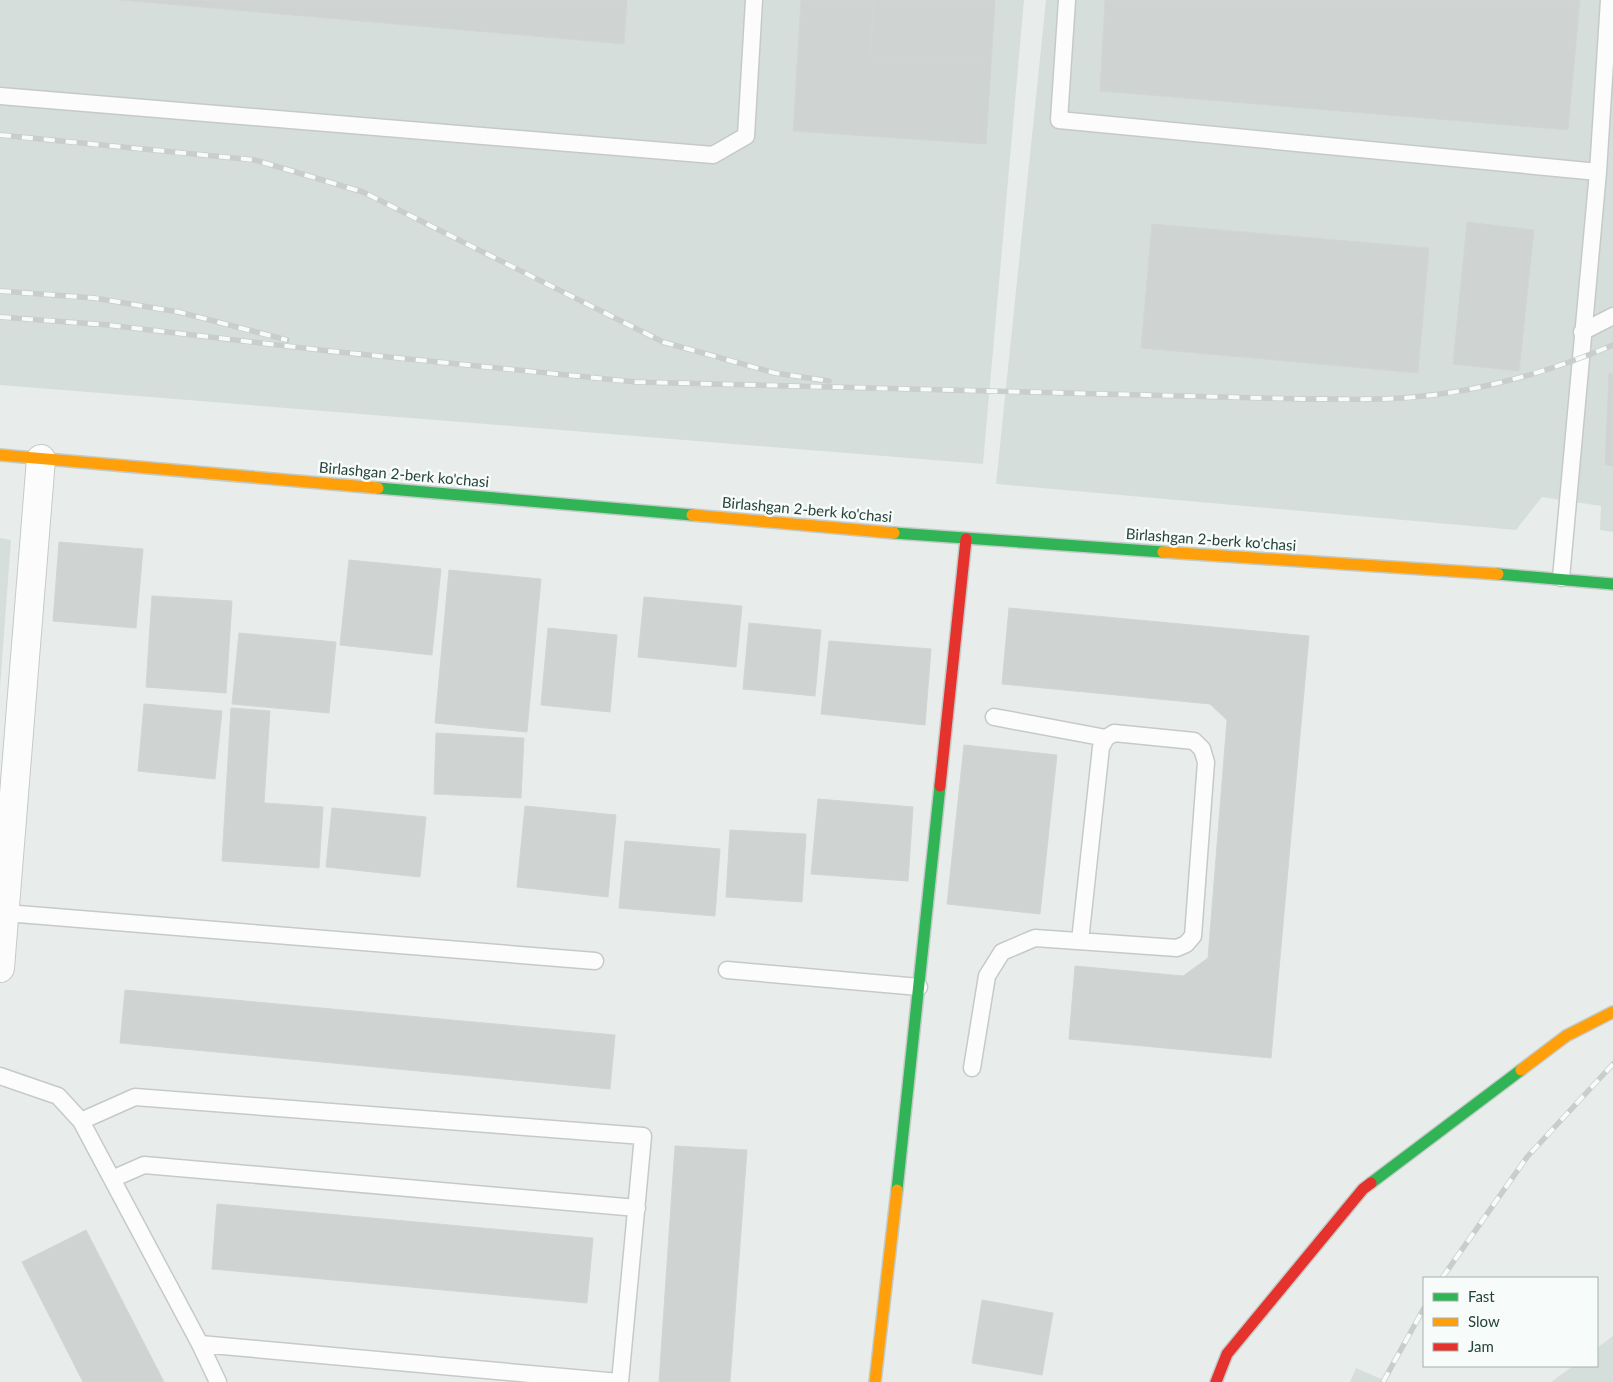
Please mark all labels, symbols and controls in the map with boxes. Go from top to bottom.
street label: Birlashgan 2-berk ko'chasi [318,458,490,490]
street label: Birlashgan 2-berk ko'chasi [721,493,893,525]
street label: Birlashgan 2-berk ko'chasi [1125,524,1297,554]
legend [1423,1277,1598,1367]
text: Fast [1468,1287,1495,1305]
text: Slow [1468,1312,1500,1330]
text: Jam [1468,1337,1494,1355]

